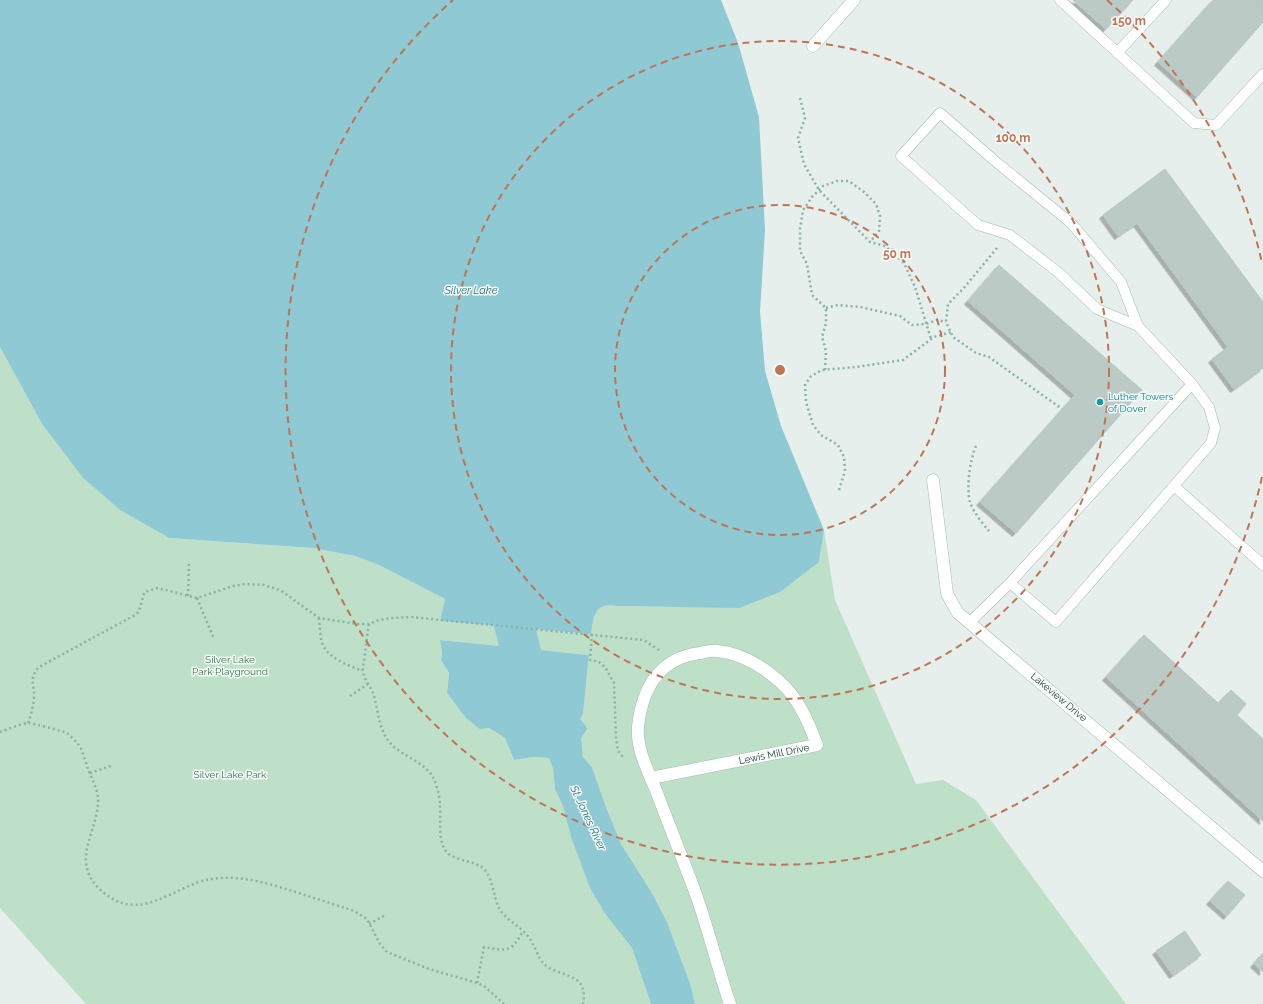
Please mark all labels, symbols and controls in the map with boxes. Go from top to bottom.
text: 150 m [1112,14,1146,28]
text: 100 m [996,131,1030,145]
text: 50 m [883,247,911,261]
water label: Silver Lake [443,284,498,297]
centre of rings [773,363,787,377]
place label: Luther Towers of Dover [1108,391,1173,414]
marker: Luther Towers of Dover [1095,397,1105,407]
park label: Silver Lake Park Playground [192,654,268,677]
street label: Lakeview Drive [1029,670,1089,724]
street label: Lewis Mill Drive [738,742,810,766]
park label: Silver Lake Park [194,769,267,780]
water label: St. Jones River [567,783,609,854]

